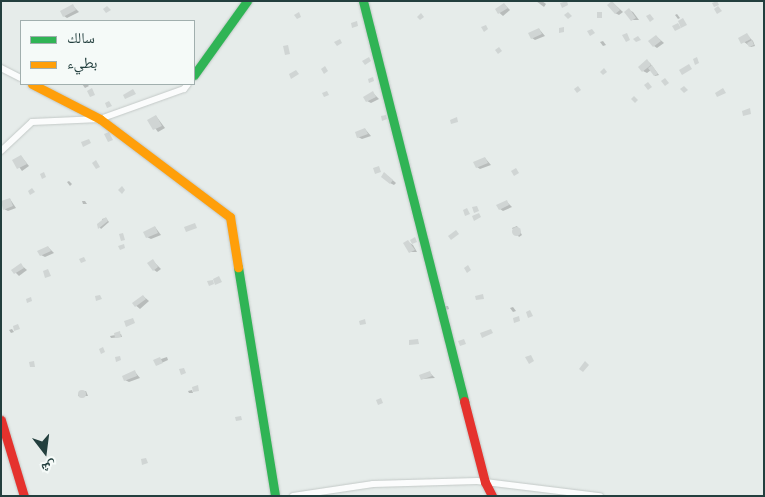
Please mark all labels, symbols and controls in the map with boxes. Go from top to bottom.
legend [20,20,195,85]
text: سالك [67,29,95,47]
text: بطيء [67,54,97,72]
north arrow [20,427,70,477]
text: ش [40,457,58,477]

